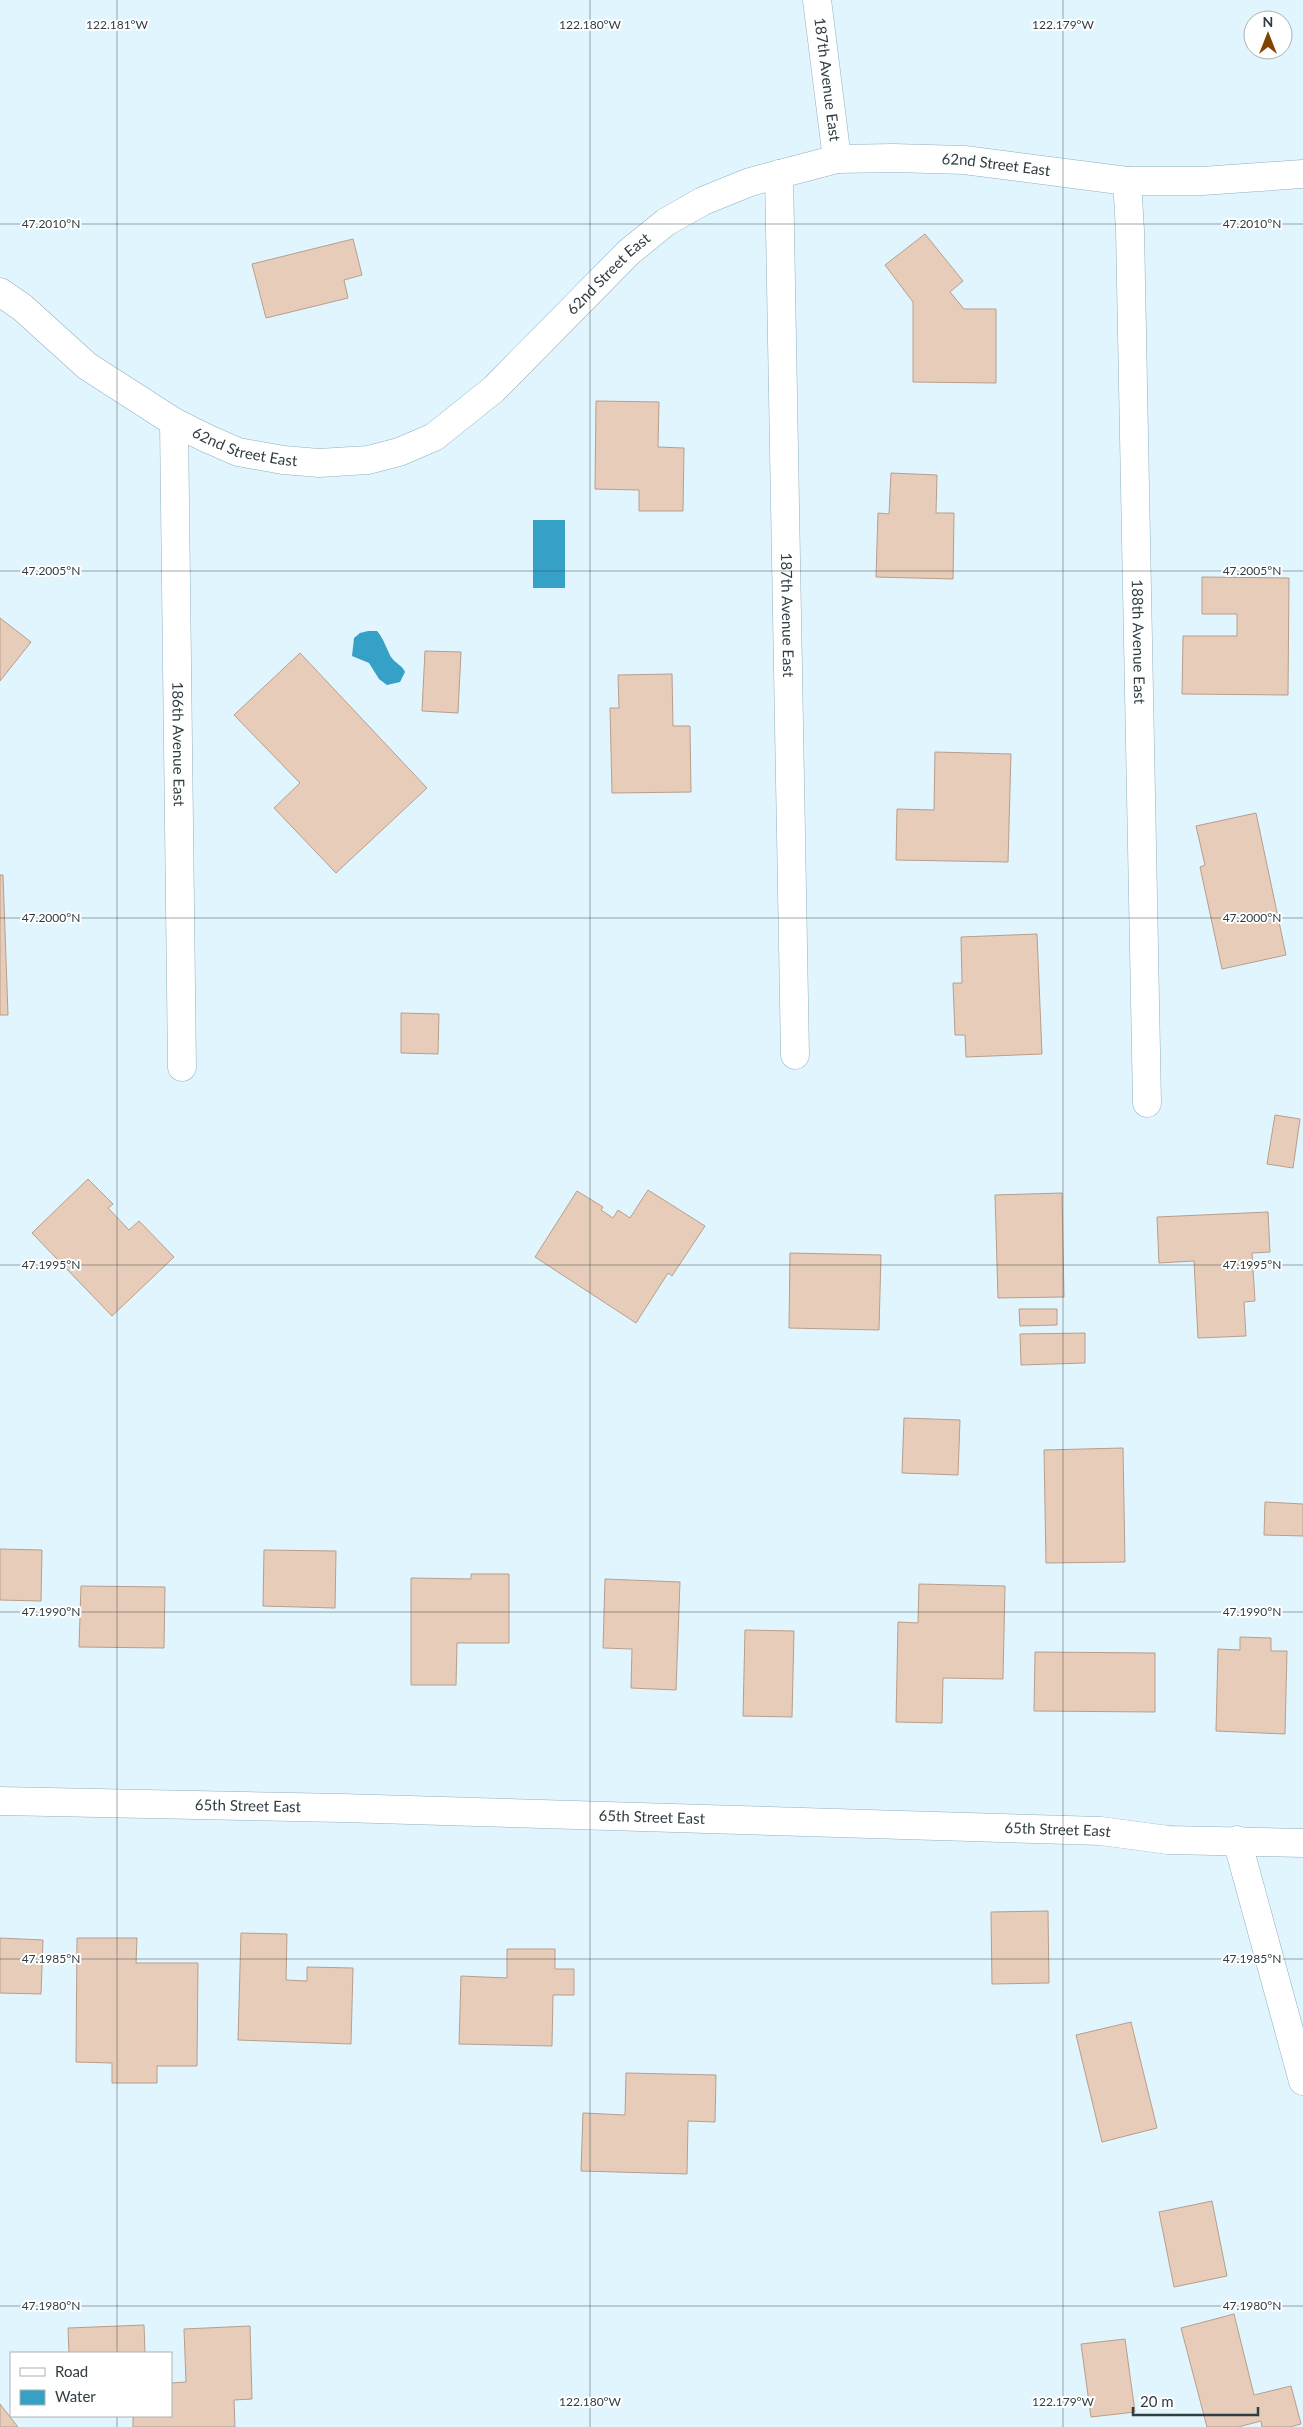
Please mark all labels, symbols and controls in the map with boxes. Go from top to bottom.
north arrow [1243,10,1293,60]
text: N [1263,13,1273,30]
street label: 187th Avenue East [811,16,845,143]
text: 122.181°W [86,17,149,32]
text: 122.180°W [559,17,622,32]
text: 122.179°W [1032,17,1095,32]
street label: 62nd Street East [941,149,1052,179]
text: 47.2010°N [22,216,80,231]
text: 47.2010°N [1223,216,1281,231]
street label: 62nd Street East [563,228,654,318]
street label: 62nd Street East [190,423,299,469]
street label: 187th Avenue East [778,552,798,678]
text: 47.2005°N [22,563,80,578]
text: 47.2005°N [1223,563,1281,578]
street label: 188th Avenue East [1129,579,1149,705]
street label: 186th Avenue East [169,682,189,807]
text: 47.2000°N [22,910,80,925]
text: 47.2000°N [1223,910,1281,925]
text: 47.1995°N [22,1257,80,1272]
text: 47.1995°N [1223,1257,1281,1272]
text: 47.1990°N [22,1604,80,1619]
text: 47.1990°N [1223,1604,1281,1619]
street label: 65th Street East [195,1795,302,1815]
street label: 65th Street East [598,1806,706,1827]
street label: 65th Street East [1004,1818,1113,1840]
text: 47.1985°N [22,1951,80,1966]
text: 47.1985°N [1223,1951,1281,1966]
text: 47.1980°N [22,2298,80,2313]
text: 47.1980°N [1223,2298,1281,2313]
legend [10,2352,172,2417]
text: Road [55,2362,88,2380]
scale bar [1133,2384,1258,2416]
text: Water [55,2387,96,2405]
text: 20 m [1140,2392,1174,2410]
text: 122.180°W [559,2394,622,2409]
text: 122.179°W [1032,2394,1095,2409]

